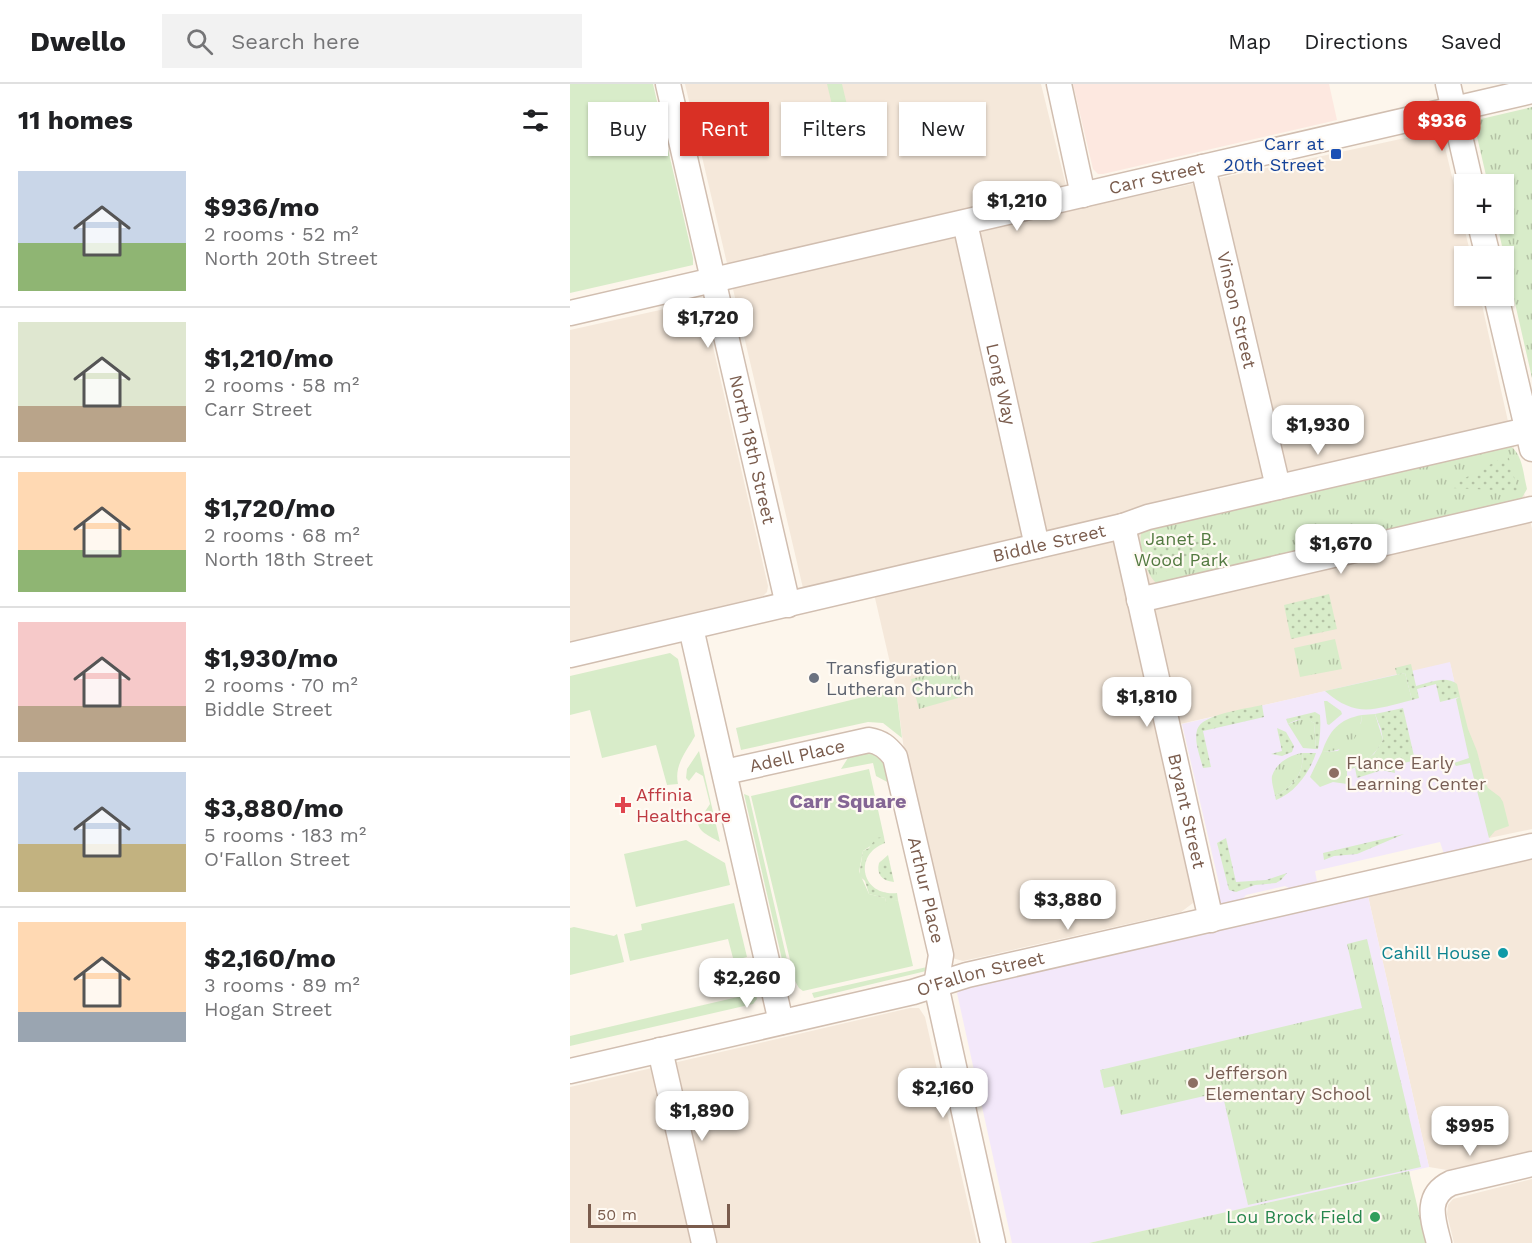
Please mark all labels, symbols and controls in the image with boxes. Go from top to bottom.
search box [162,14,582,68]
text: Dwello [30,25,126,58]
icon: search [183,25,216,58]
text: Search here [231,29,360,54]
text: Map [1228,29,1271,54]
text: Directions [1304,29,1408,54]
text: Saved [1441,29,1502,54]
pin: $936 [1406,101,1478,152]
chip: Buy [588,102,668,156]
chip: Rent [680,102,769,156]
chip: Filters [781,102,887,156]
chip: New [899,102,986,156]
icon: filters [519,104,552,137]
text: 11 homes [18,105,133,135]
text: $936 [1417,108,1467,132]
place label: Carr at 20th Street [1223,133,1324,175]
marker: Carr at 20th Street [1329,147,1343,161]
street label: Carr Street [1107,156,1207,198]
map controls [1454,174,1514,306]
button: + [1454,174,1514,234]
pin: $1,210 [968,181,1066,232]
text: $1,210 [987,188,1047,212]
text: $936/mo [204,192,319,222]
icon: home [66,195,138,267]
text: 2 rooms · 52 m² [204,222,359,246]
text: North 20th Street [204,246,378,270]
button: − [1454,246,1514,306]
street label: Vinson Street [1213,249,1261,371]
pin: $1,720 [659,298,757,349]
text: $1,720 [677,305,739,329]
street label: Long Way [982,341,1021,428]
text: $1,210/mo [204,343,334,373]
icon: home [66,346,138,418]
text: 2 rooms · 58 m² [204,373,359,397]
street label: North 18th Street [725,373,780,526]
text: Carr Street [204,397,312,421]
pin: $1,930 [1269,405,1367,456]
text: $1,930 [1286,412,1350,436]
text: $1,720/mo [204,493,335,523]
icon: home [66,496,138,568]
street label: Biddle Street [990,519,1108,566]
text: 2 rooms · 68 m² [204,523,360,547]
pin: $1,670 [1292,524,1390,575]
park label: Janet B. Wood Park [1134,528,1228,570]
text: $1,670 [1309,531,1373,555]
text: North 18th Street [204,547,373,571]
text: $1,930/mo [204,643,338,673]
icon: home [66,646,138,718]
place label: Transfiguration Lutheran Church [826,657,974,699]
marker: Transfiguration Lutheran Church [807,671,821,685]
text: 2 rooms · 70 m² [204,673,358,697]
pin: $1,810 [1098,677,1196,728]
text: $1,810 [1116,684,1178,708]
text: Biddle Street [204,697,332,721]
street label: Adell Place [747,735,847,776]
street label: Bryant Street [1164,751,1210,871]
place label: Flance Early Learning Center [1346,752,1486,794]
marker: Flance Early Learning Center [1327,766,1341,780]
place label: Affinia Healthcare [636,784,731,826]
district label: Carr Square [789,789,907,813]
text: $3,880/mo [204,793,344,823]
icon: home [66,796,138,868]
marker: Affinia Healthcare [614,796,632,814]
text: 5 rooms · 183 m² [204,823,366,847]
street label: Arthur Place [904,835,949,945]
text: O'Fallon Street [204,847,350,871]
pin: $3,880 [1019,880,1117,931]
text: $3,880 [1034,887,1102,911]
place label: Cahill House [1381,942,1491,963]
text: $2,160/mo [204,943,336,973]
icon: home [66,946,138,1018]
marker: Cahill House [1496,946,1510,960]
street label: O'Fallon Street [914,947,1047,1000]
pin: $2,260 [698,958,796,1009]
text: $2,260 [713,965,781,989]
text: 3 rooms · 89 m² [204,973,360,997]
text: Hogan Street [204,997,332,1021]
place label: Jefferson Elementary School [1205,1062,1371,1104]
pin: $2,160 [894,1068,992,1119]
text: $2,160 [912,1075,974,1099]
marker: Jefferson Elementary School [1186,1076,1200,1090]
pin: $1,890 [653,1091,751,1142]
text: $1,890 [670,1098,734,1122]
pin: $995 [1434,1106,1506,1157]
text: $995 [1446,1113,1495,1137]
scale bar [588,1201,730,1228]
text: 50 m [597,1205,637,1224]
place label: Lou Brock Field [1226,1206,1363,1227]
marker: Lou Brock Field [1368,1210,1382,1224]

